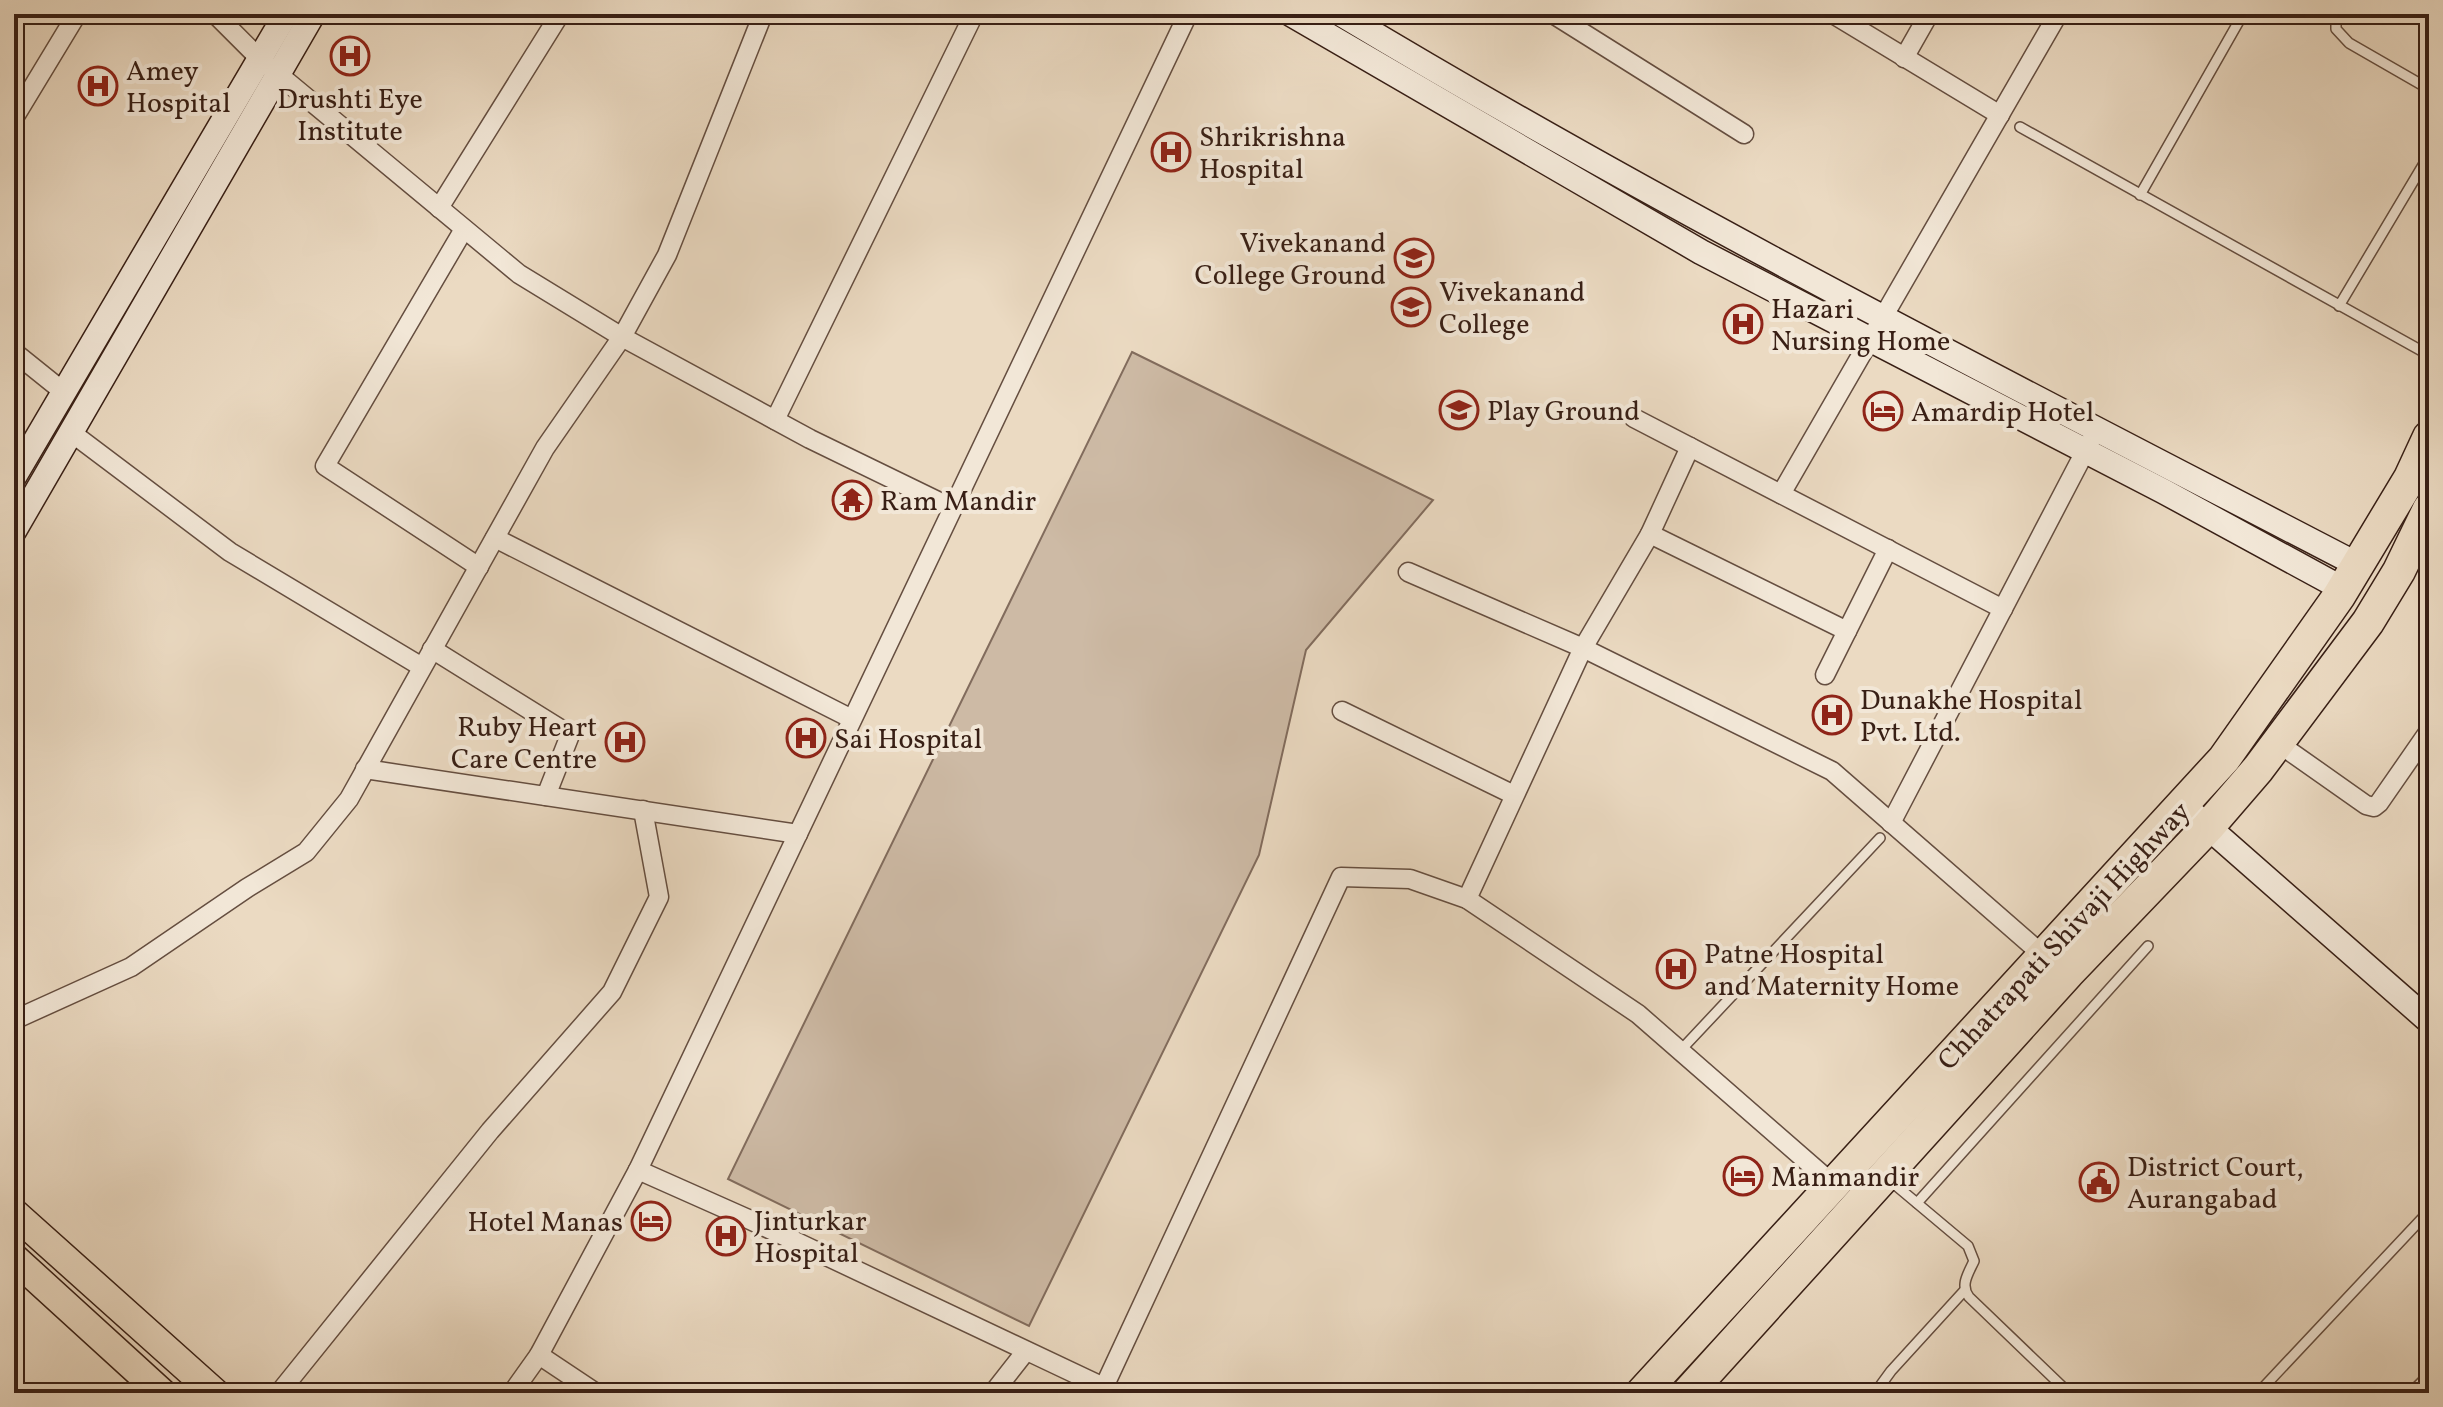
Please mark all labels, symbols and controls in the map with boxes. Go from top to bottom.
hospital icon: Drushti Eye Institute [329,35,371,77]
place label: Amey Hospital [126,53,231,124]
hospital icon: Amey Hospital [77,65,119,107]
place label: Drushti Eye Institute [277,81,423,152]
place label: Shrikrishna Hospital [1199,119,1346,190]
hospital icon: Shrikrishna Hospital [1150,131,1192,173]
place label: Vivekanand College Ground [1195,225,1386,296]
school or university icon: Vivekanand College Ground [1393,237,1435,279]
place label: Vivekanand College [1439,274,1585,345]
school or university icon: Vivekanand College [1390,286,1432,328]
place label: Hazari Nursing Home [1771,291,1950,362]
hospital icon: Hazari Nursing Home [1722,303,1764,345]
school or university icon: Play Ground [1438,389,1480,431]
hotel icon: Amardip Hotel [1862,390,1904,432]
place label: Play Ground [1487,393,1640,432]
place label: Amardip Hotel [1911,394,2094,433]
temple icon: Ram Mandir [831,479,873,521]
place label: Ram Mandir [880,483,1036,522]
place label: Dunakhe Hospital Pvt. Ltd. [1860,682,2082,753]
hospital icon: Dunakhe Hospital Pvt. Ltd. [1811,694,1853,736]
place label: Ruby Heart Care Centre [451,709,597,780]
hospital icon: Sai Hospital [785,717,827,759]
hospital icon: Ruby Heart Care Centre [604,721,646,763]
place label: Sai Hospital [834,721,982,760]
street label: Chhatrapati Shivaji Highway [1930,794,2200,1080]
place label: Patne Hospital and Maternity Home [1704,936,1959,1007]
hospital icon: Patne Hospital and Maternity Home [1655,948,1697,990]
place label: District Court, Aurangabad [2127,1149,2304,1220]
hotel icon: Manmandir [1722,1155,1764,1197]
place label: Manmandir [1771,1159,1919,1198]
public building icon: District Court, Aurangabad [2078,1161,2120,1203]
hotel icon: Hotel Manas [630,1200,672,1242]
place label: Jinturkar Hospital [754,1203,867,1274]
place label: Hotel Manas [468,1204,623,1243]
hospital icon: Jinturkar Hospital [705,1215,747,1257]

